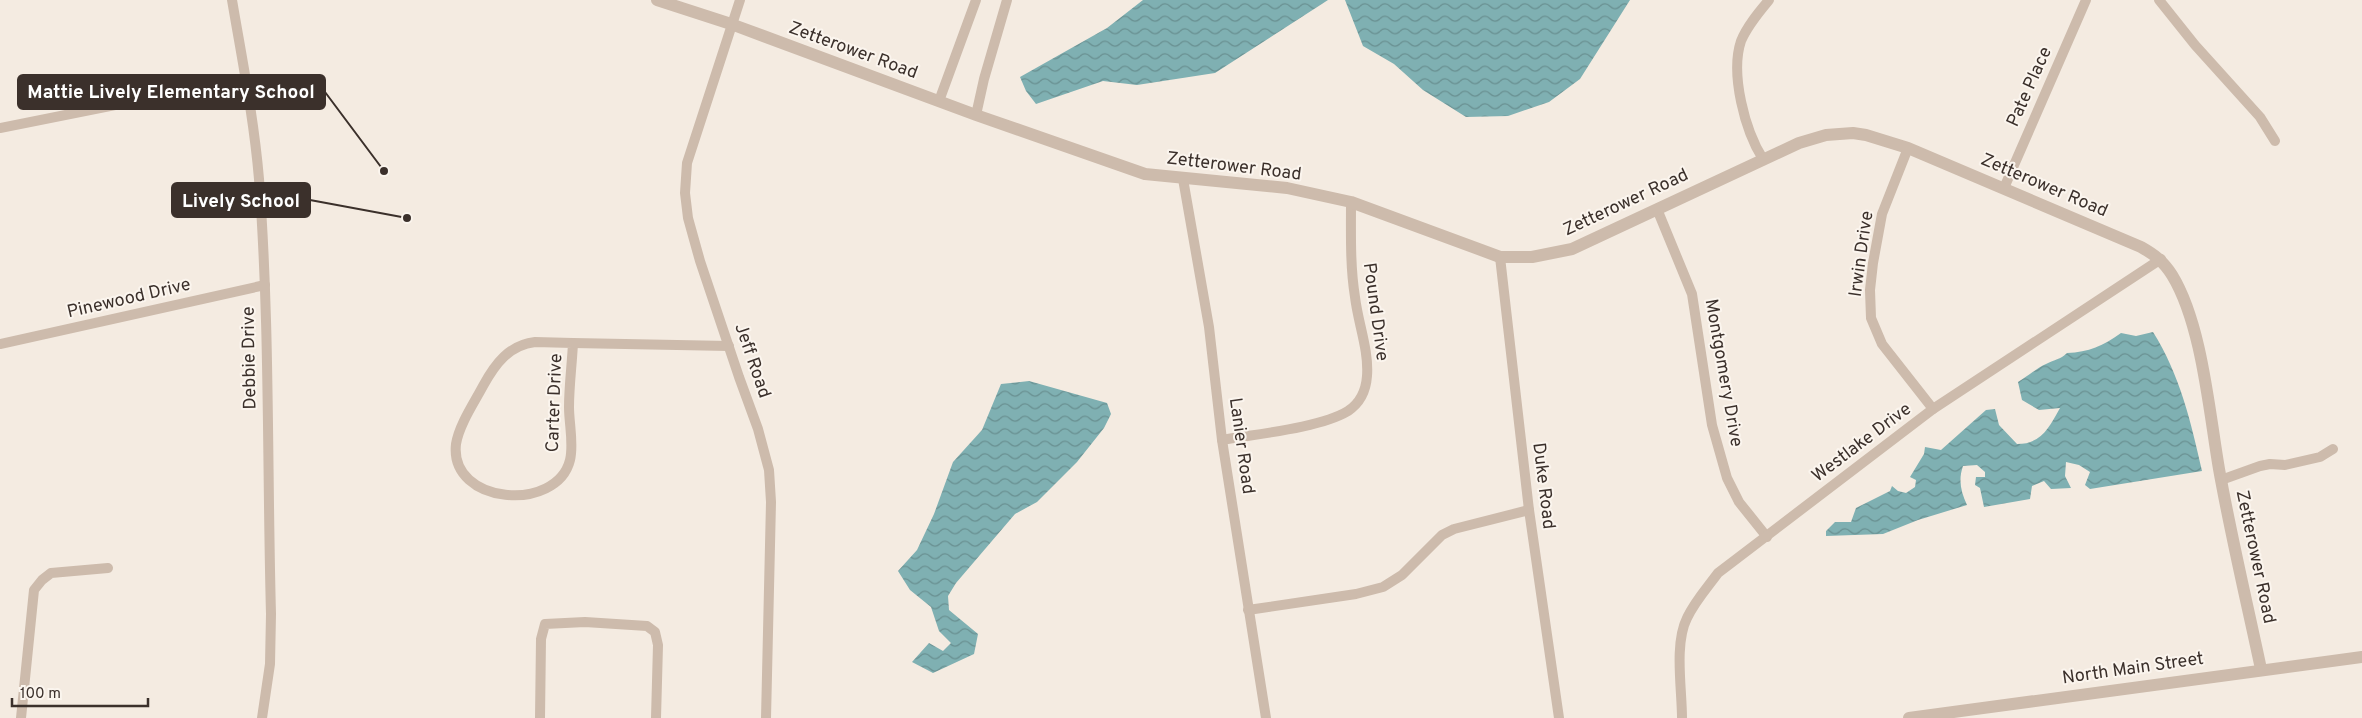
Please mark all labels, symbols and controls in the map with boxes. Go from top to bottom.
street label: Zetterower Road [785,17,921,85]
street label: Pate Place [2002,43,2058,131]
callout: Mattie Lively Elementary School [18,75,325,109]
text: Mattie Lively Elementary School [27,81,315,105]
street label: Zetterower Road [1165,147,1303,187]
street label: Zetterower Road [1977,149,2111,223]
street label: Zetterower Road [1560,164,1692,242]
callout: Lively School [172,183,310,217]
text: Lively School [182,190,300,214]
street label: Irwin Drive [1845,210,1879,298]
street label: Pound Drive [1357,261,1393,363]
street label: Pinewood Drive [65,274,193,324]
street label: Montgomery Drive [1699,297,1747,449]
street label: Debbie Drive [238,306,262,410]
street label: Jeff Road [729,321,775,401]
street label: Carter Drive [542,353,568,453]
street label: Lanier Road [1223,396,1259,496]
street label: Westlake Drive [1808,398,1916,488]
street label: Duke Road [1526,441,1560,531]
street label: Zetterower Road [2230,488,2280,626]
street label: North Main Street [2061,648,2205,690]
scale bar [12,676,149,708]
text: 100 m [20,685,61,704]

